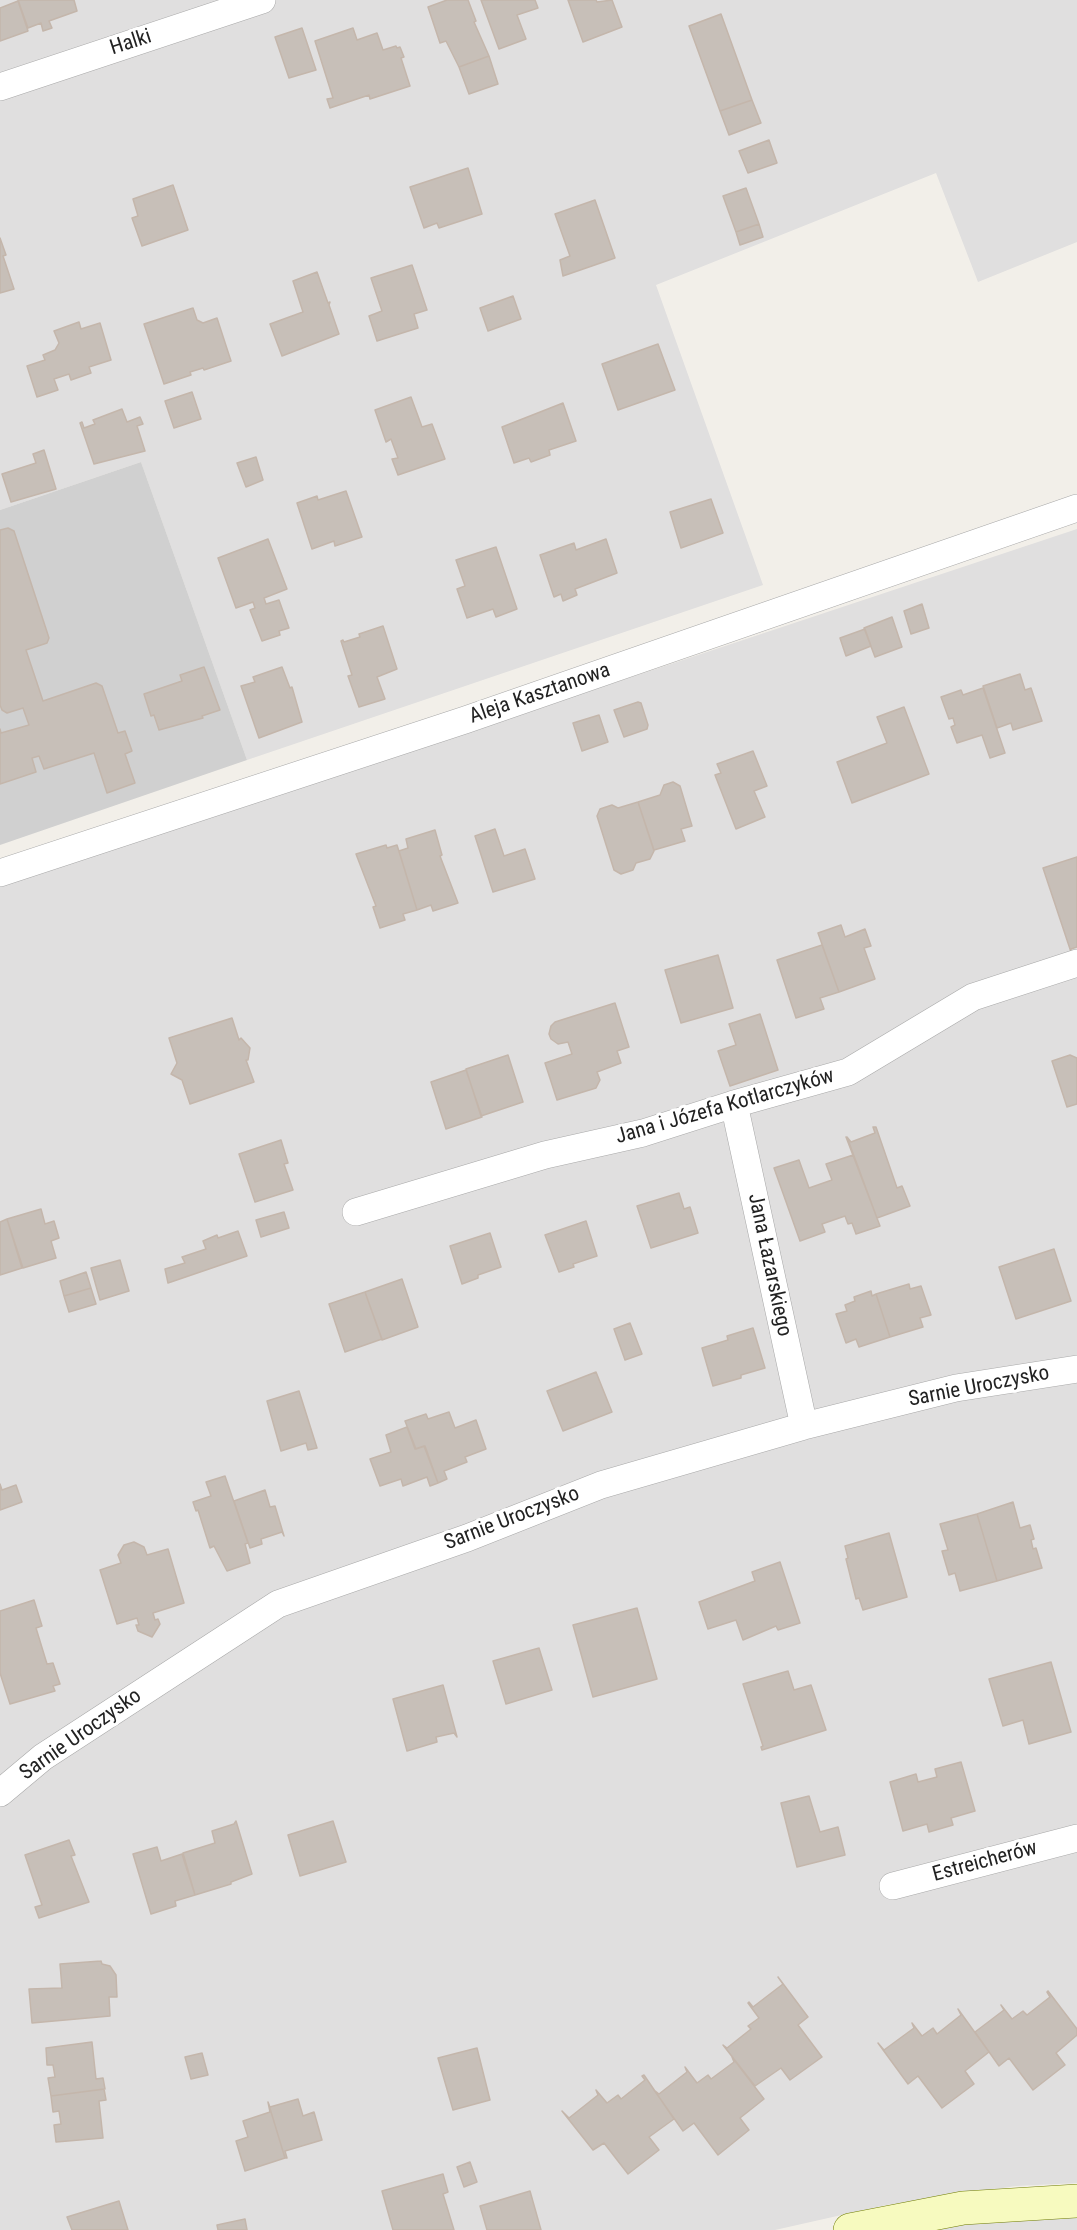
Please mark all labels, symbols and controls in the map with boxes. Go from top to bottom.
street label: Halki [107,24,155,62]
street label: Aleja Kasztanowa [466,658,614,730]
street label: Jana i Józefa Kotlarczyków [613,1064,837,1150]
street label: Jana Łazarskiego [742,1191,796,1339]
street label: Sarnie Uroczysko [907,1361,1051,1413]
street label: Sarnie Uroczysko [441,1482,583,1556]
street label: Sarnie Uroczysko [15,1684,147,1786]
street label: Estreicherów [930,1836,1040,1888]

